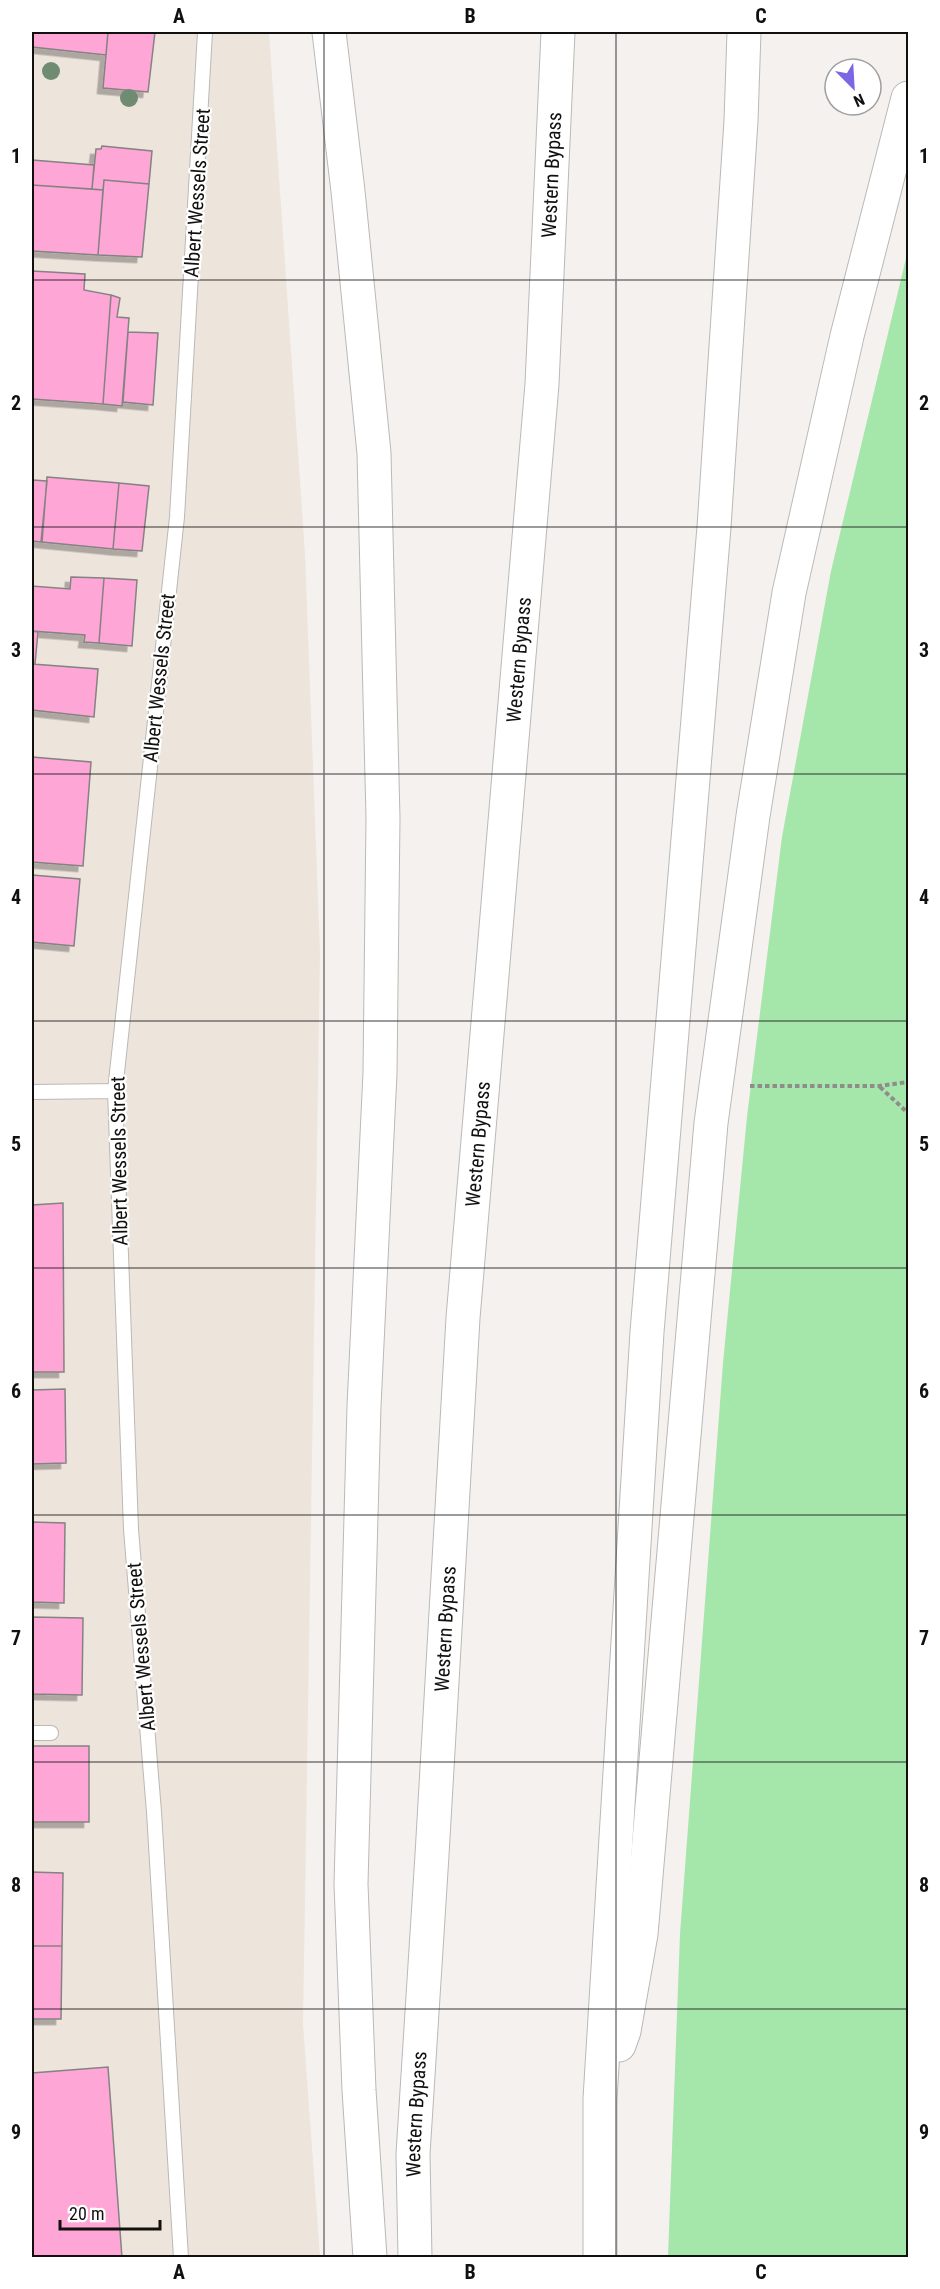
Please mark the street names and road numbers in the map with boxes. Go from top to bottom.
street label: Albert Wessels Street [179,108,215,278]
street label: Western Bypass [537,112,566,239]
street label: Albert Wessels Street [138,592,180,764]
street label: Western Bypass [501,596,536,724]
street label: Albert Wessels Street [106,1076,132,1246]
street label: Western Bypass [460,1080,495,1208]
street label: Albert Wessels Street [122,1561,160,1732]
street label: Western Bypass [429,1565,461,1693]
street label: Western Bypass [401,2050,432,2177]

